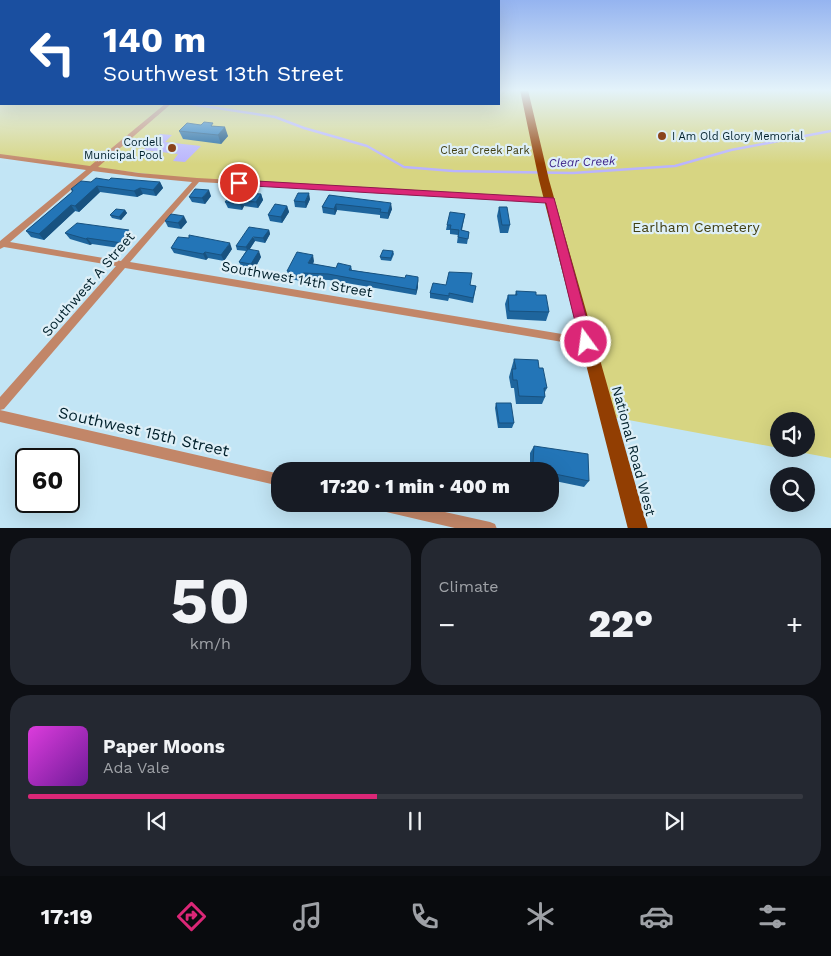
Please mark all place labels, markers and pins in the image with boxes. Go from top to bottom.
marker: I Am Old Glory Memorial [656,130,668,142]
place label: I Am Old Glory Memorial [672,130,804,143]
place label: Cordell Municipal Pool [84,136,163,162]
marker: Cordell Municipal Pool [166,142,178,154]
pin [218,162,260,204]

